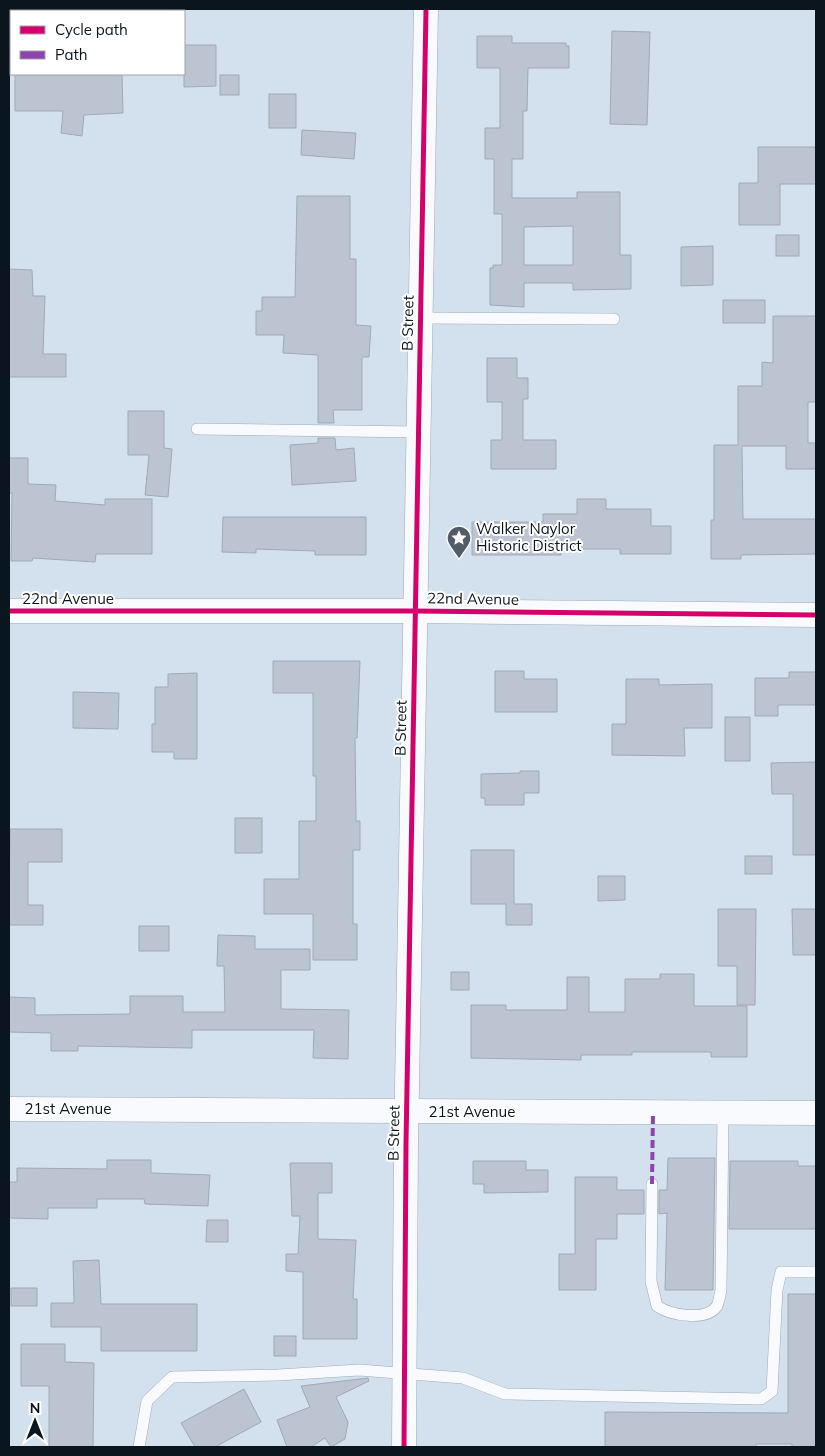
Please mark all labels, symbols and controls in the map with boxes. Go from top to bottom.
legend [10,10,185,75]
text: Cycle path [55,20,128,39]
text: Path [55,45,87,64]
street label: B Street [398,295,417,351]
place label: Walker Naylor Historic District [476,519,582,555]
place icon: Walker Naylor Historic District [446,525,472,559]
street label: 22nd Avenue [427,588,519,609]
street label: 22nd Avenue [22,589,114,608]
street label: B Street [391,700,410,756]
street label: 21st Avenue [25,1099,111,1118]
street label: 21st Avenue [429,1102,515,1121]
street label: B Street [384,1105,403,1161]
north arrow [10,1396,60,1446]
text: N [30,1399,40,1417]

